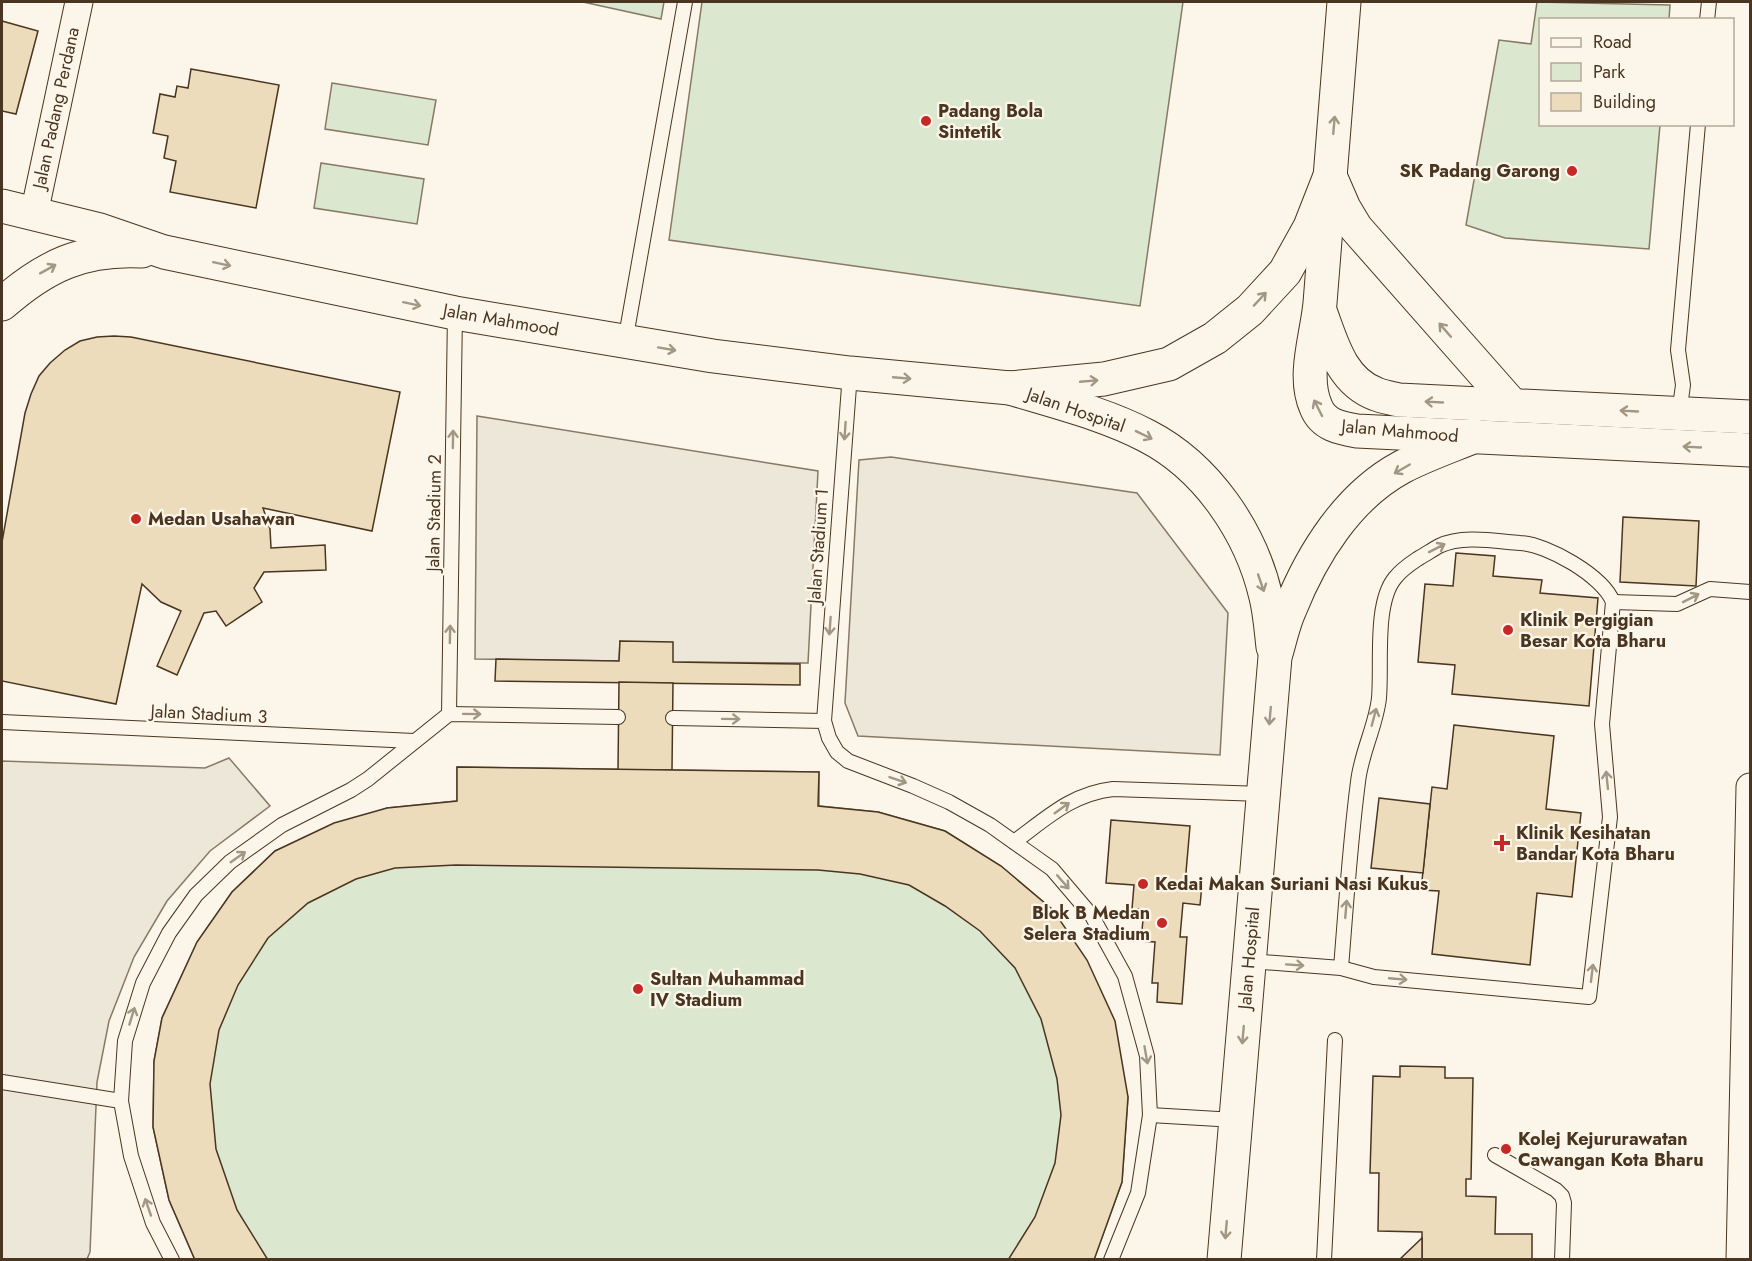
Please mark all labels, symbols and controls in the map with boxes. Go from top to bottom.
legend [1539,18,1734,126]
street label: Jalan Padang Perdana [26,25,86,193]
text: Road [1593,29,1632,55]
text: Park [1593,59,1625,85]
text: Building [1593,89,1656,115]
place label: Padang Bola Sintetik [938,98,1043,145]
marker: Padang Bola Sintetik [919,114,933,128]
one-way arrow [1329,116,1340,136]
place label: SK Padang Garong [1399,158,1560,184]
marker: SK Padang Garong [1565,164,1579,178]
one-way arrow [211,259,231,270]
one-way arrow [39,263,57,274]
one-way arrow [1253,291,1267,306]
street label: Jalan Mahmood [439,297,561,343]
one-way arrow [402,299,422,310]
one-way arrow [1439,322,1452,338]
one-way arrow [656,343,676,354]
one-way arrow [891,373,911,384]
one-way arrow [1078,375,1098,386]
street label: Jalan Hospital [1021,380,1129,439]
one-way arrow [1425,396,1445,407]
one-way arrow [1312,400,1324,417]
one-way arrow [1620,406,1640,417]
street label: Jalan Mahmood [1338,413,1460,449]
one-way arrow [839,421,850,441]
one-way arrow [448,430,459,450]
one-way arrow [1134,430,1152,442]
one-way arrow [1683,442,1703,453]
street label: Jalan Stadium 2 [420,454,448,574]
one-way arrow [1394,463,1411,475]
street label: Jalan Stadium 1 [801,488,835,606]
place label: Medan Usahawan [148,506,295,532]
marker: Medan Usahawan [129,512,143,526]
one-way arrow [1428,542,1446,554]
one-way arrow [1257,573,1268,592]
one-way arrow [1681,591,1699,603]
place label: Klinik Pergigian Besar Kota Bharu [1520,607,1666,654]
one-way arrow [825,615,836,635]
marker: Klinik Pergigian Besar Kota Bharu [1501,623,1515,637]
one-way arrow [445,625,456,645]
street label: Jalan Stadium 3 [148,698,268,730]
one-way arrow [1264,705,1275,725]
one-way arrow [1369,708,1381,727]
one-way arrow [462,709,482,720]
one-way arrow [721,714,741,725]
one-way arrow [1601,770,1612,790]
one-way arrow [888,776,907,787]
one-way arrow [1053,802,1069,814]
place label: Klinik Kesihatan Bandar Kota Bharu [1516,820,1675,867]
marker: Klinik Kesihatan Bandar Kota Bharu [1493,834,1511,852]
one-way arrow [229,850,245,863]
place label: Kedai Makan Suriani Nasi Kukus [1155,871,1428,897]
one-way arrow [1056,874,1070,889]
marker: Kedai Makan Suriani Nasi Kukus [1136,877,1150,891]
place label: Blok B Medan Selera Stadium [1023,900,1150,947]
one-way arrow [1341,900,1352,920]
street label: Jalan Hospital [1231,906,1266,1012]
marker: Blok B Medan Selera Stadium [1155,916,1169,930]
one-way arrow [1284,959,1304,970]
one-way arrow [1586,964,1597,984]
place label: Sultan Muhammad IV Stadium [650,966,804,1013]
one-way arrow [1387,974,1407,985]
marker: Sultan Muhammad IV Stadium [631,982,645,996]
one-way arrow [127,1007,138,1026]
one-way arrow [1237,1025,1248,1045]
one-way arrow [1140,1045,1151,1064]
place label: Kolej Kejururawatan Cawangan Kota Bharu [1518,1126,1704,1173]
marker: Kolej Kejururawatan Cawangan Kota Bharu [1499,1142,1513,1156]
one-way arrow [141,1198,152,1216]
one-way arrow [1220,1219,1231,1239]

